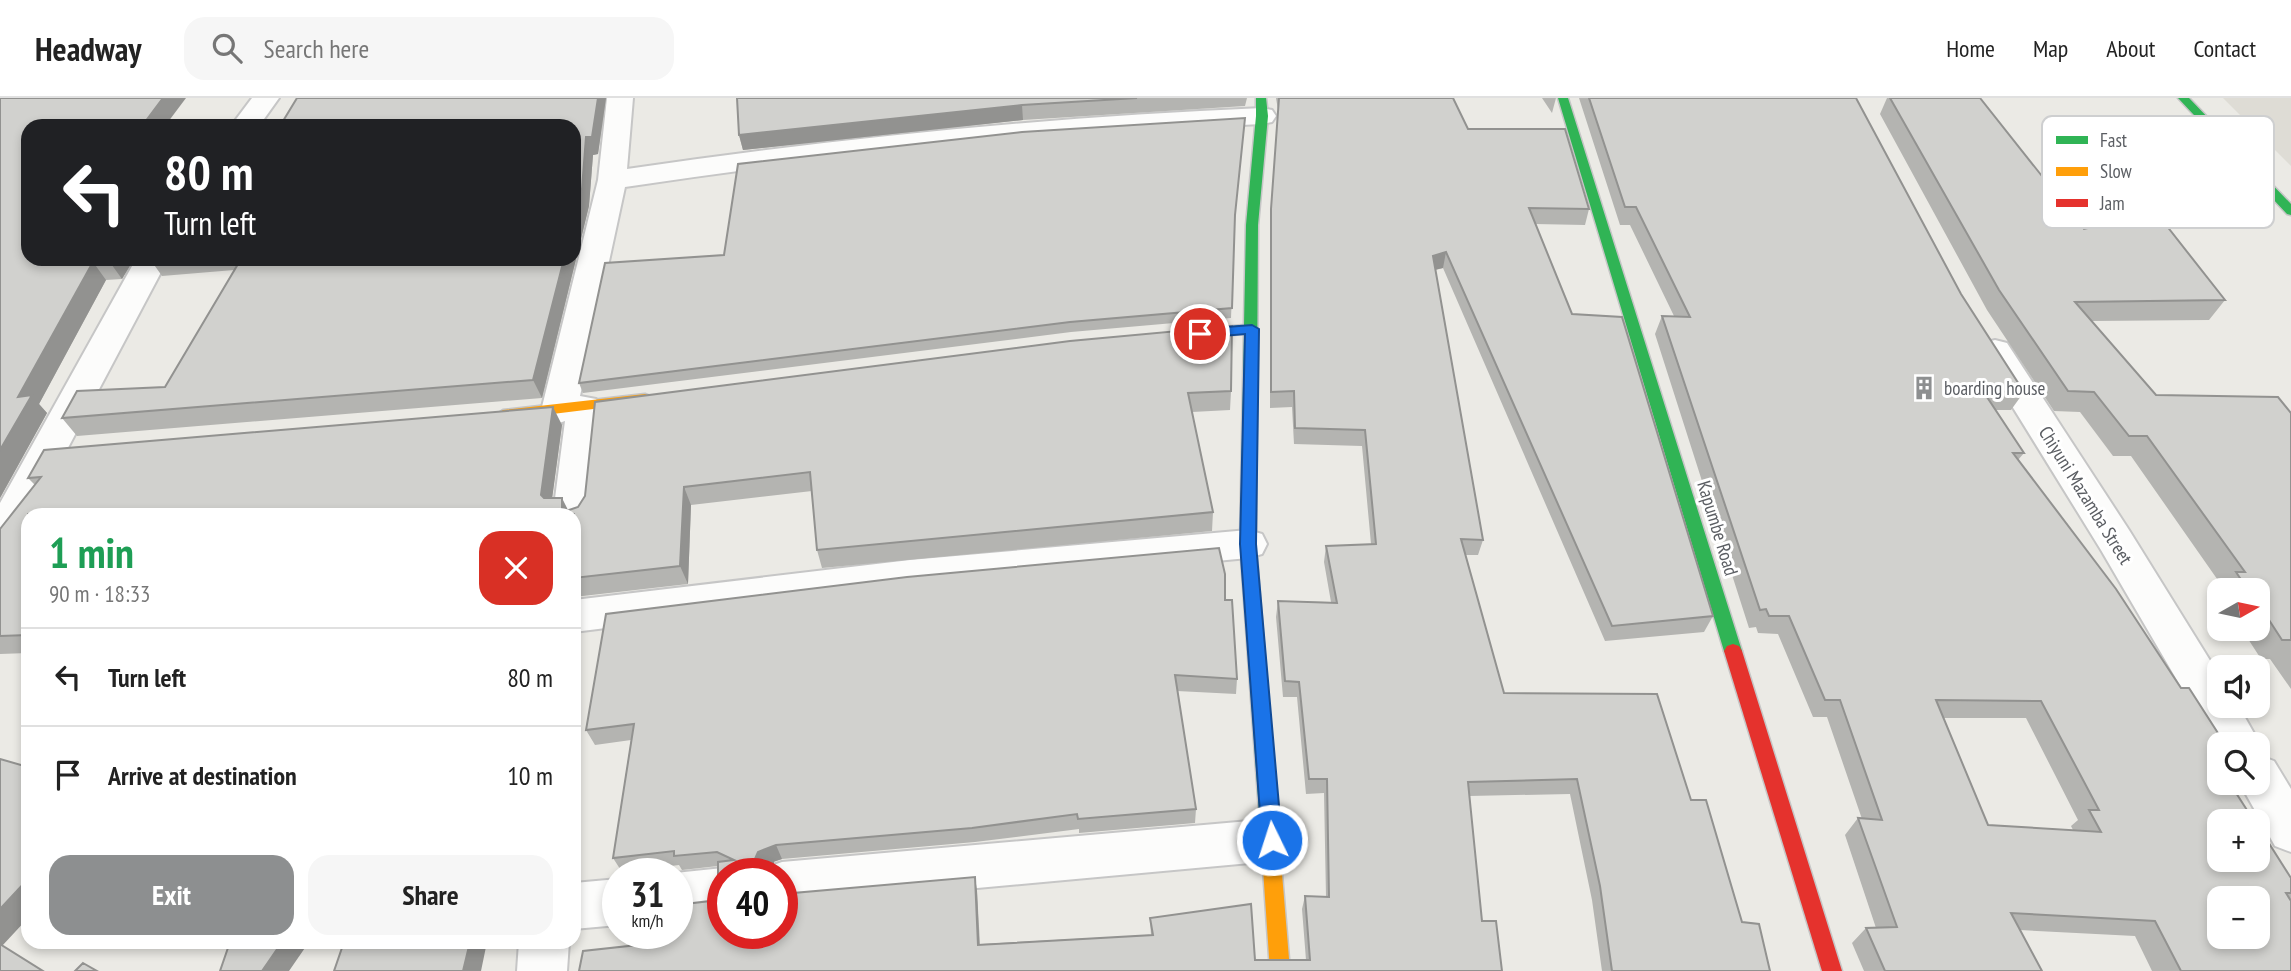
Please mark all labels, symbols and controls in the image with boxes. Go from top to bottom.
search box [184,17,674,80]
text: Headway [35,27,142,70]
icon: search [208,29,246,67]
text: Search here [264,32,369,65]
text: Home [1946,33,1995,64]
text: Map [2033,33,2068,64]
text: About [2106,33,2155,64]
text: Contact [2193,33,2256,64]
legend [2042,116,2274,228]
text: Fast [2100,128,2128,152]
text: 80 m [164,140,253,204]
icon: left [49,147,140,238]
text: Slow [2100,159,2133,183]
text: Jam [2099,191,2125,215]
text: Turn left [164,202,256,244]
pin [1170,304,1230,364]
icon: arrive [1181,315,1219,353]
building icon: boarding house [1910,374,1938,402]
place label: boarding house [1944,376,2045,400]
street label: Chiyuni Mazamba Street [2034,421,2139,569]
street label: Kapumbe Road [1692,478,1744,578]
text: 1 min [49,525,134,580]
button: close [479,531,553,605]
north arrow [2207,578,2270,640]
map controls [2207,578,2270,949]
text: 90 m · 18:33 [49,579,150,608]
button: sound [2207,655,2270,718]
icon: left [49,658,87,696]
text: Turn left [108,661,186,694]
text: 80 m [507,661,553,694]
button: search [2207,732,2270,795]
icon: arrive [49,756,87,794]
text: Arrive at destination [108,759,297,792]
text: 10 m [507,759,553,792]
position arrow [1235,803,1309,877]
button: + [2207,809,2270,872]
button: Exit [49,855,294,935]
button: Share [308,855,553,935]
speed limit sign: 40 [707,858,798,949]
text: 31 [631,871,664,917]
button: − [2207,886,2270,949]
text: km/h [632,909,663,932]

